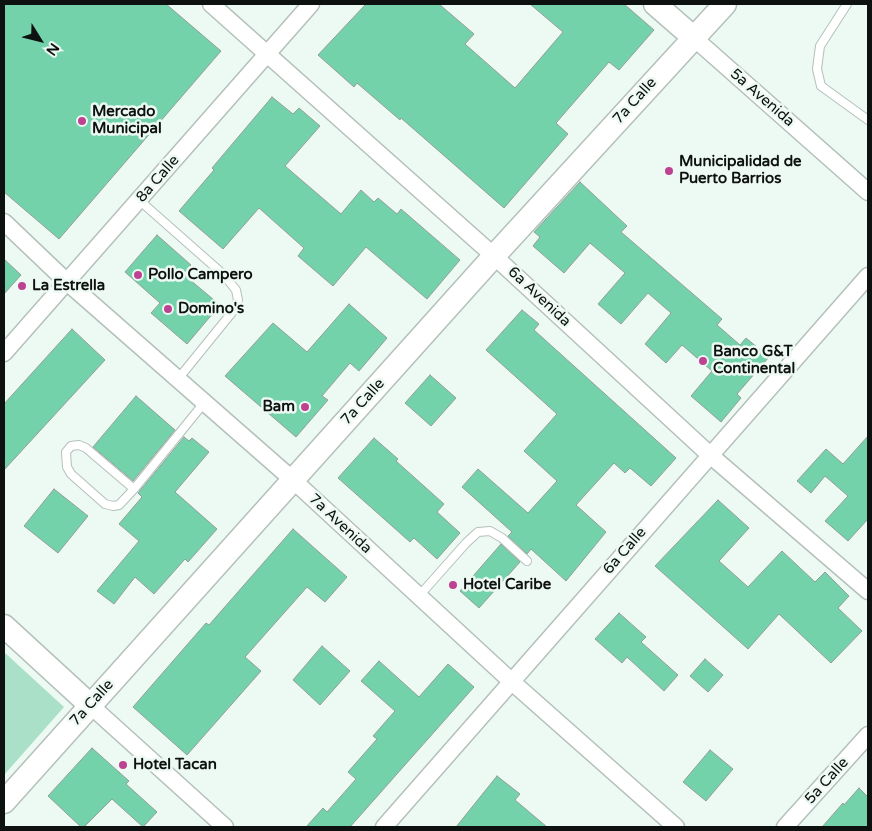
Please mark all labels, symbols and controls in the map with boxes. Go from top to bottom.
north arrow [15,15,65,65]
text: N [42,40,63,59]
street label: 5a Avenida [726,65,798,131]
street label: 7a Calle [609,74,661,128]
place label: Mercado Municipal [92,103,162,138]
marker: Mercado Municipal [76,115,88,127]
street label: 8a Calle [133,152,183,206]
place label: Municipalidad de Puerto Barrios [679,153,802,188]
marker: Municipalidad de Puerto Barrios [663,165,675,177]
street label: 6a Avenida [504,263,574,331]
place label: Pollo Campero [148,266,253,284]
marker: Pollo Campero [132,269,144,281]
place label: La Estrella [32,277,105,295]
marker: La Estrella [16,280,28,292]
place label: Domino's [178,300,244,318]
marker: Domino's [162,303,174,315]
place label: Banco G&T Continental [713,343,795,378]
marker: Banco G&T Continental [697,355,709,367]
street label: 7a Calle [337,375,389,429]
place label: Bam [262,398,295,416]
marker: Bam [299,401,311,413]
street label: 7a Avenida [305,490,375,558]
street label: 6a Calle [600,524,650,578]
place label: Hotel Caribe [463,576,551,594]
marker: Hotel Caribe [447,579,459,591]
street label: 7a Calle [66,676,118,730]
street label: 5a Calle [801,754,853,808]
place label: Hotel Tacan [133,756,217,774]
marker: Hotel Tacan [117,759,129,771]

